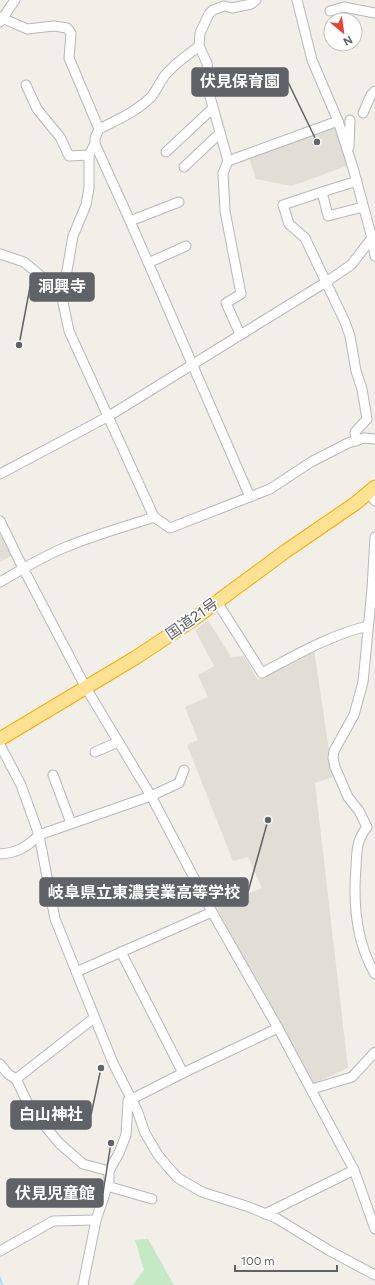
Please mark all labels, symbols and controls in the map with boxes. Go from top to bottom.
north arrow [323,12,363,52]
text: N [341,33,354,48]
callout: 伏見保育園 [192,68,288,96]
text: 伏見保育園 [200,72,280,91]
callout: 洞興寺 [30,273,94,301]
text: 洞興寺 [38,277,86,296]
street label: 国道21号 [162,595,222,643]
callout: 岐阜県立東濃実業高等学校 [40,878,248,906]
text: 岐阜県立東濃実業高等学校 [48,883,240,902]
callout: 白山神社 [11,1101,91,1129]
text: 白山神社 [19,1105,83,1124]
callout: 伏見児童館 [7,1179,103,1207]
text: 伏見児童館 [15,1184,95,1203]
scale bar [235,1247,337,1273]
text: 100 m [241,1254,275,1268]

